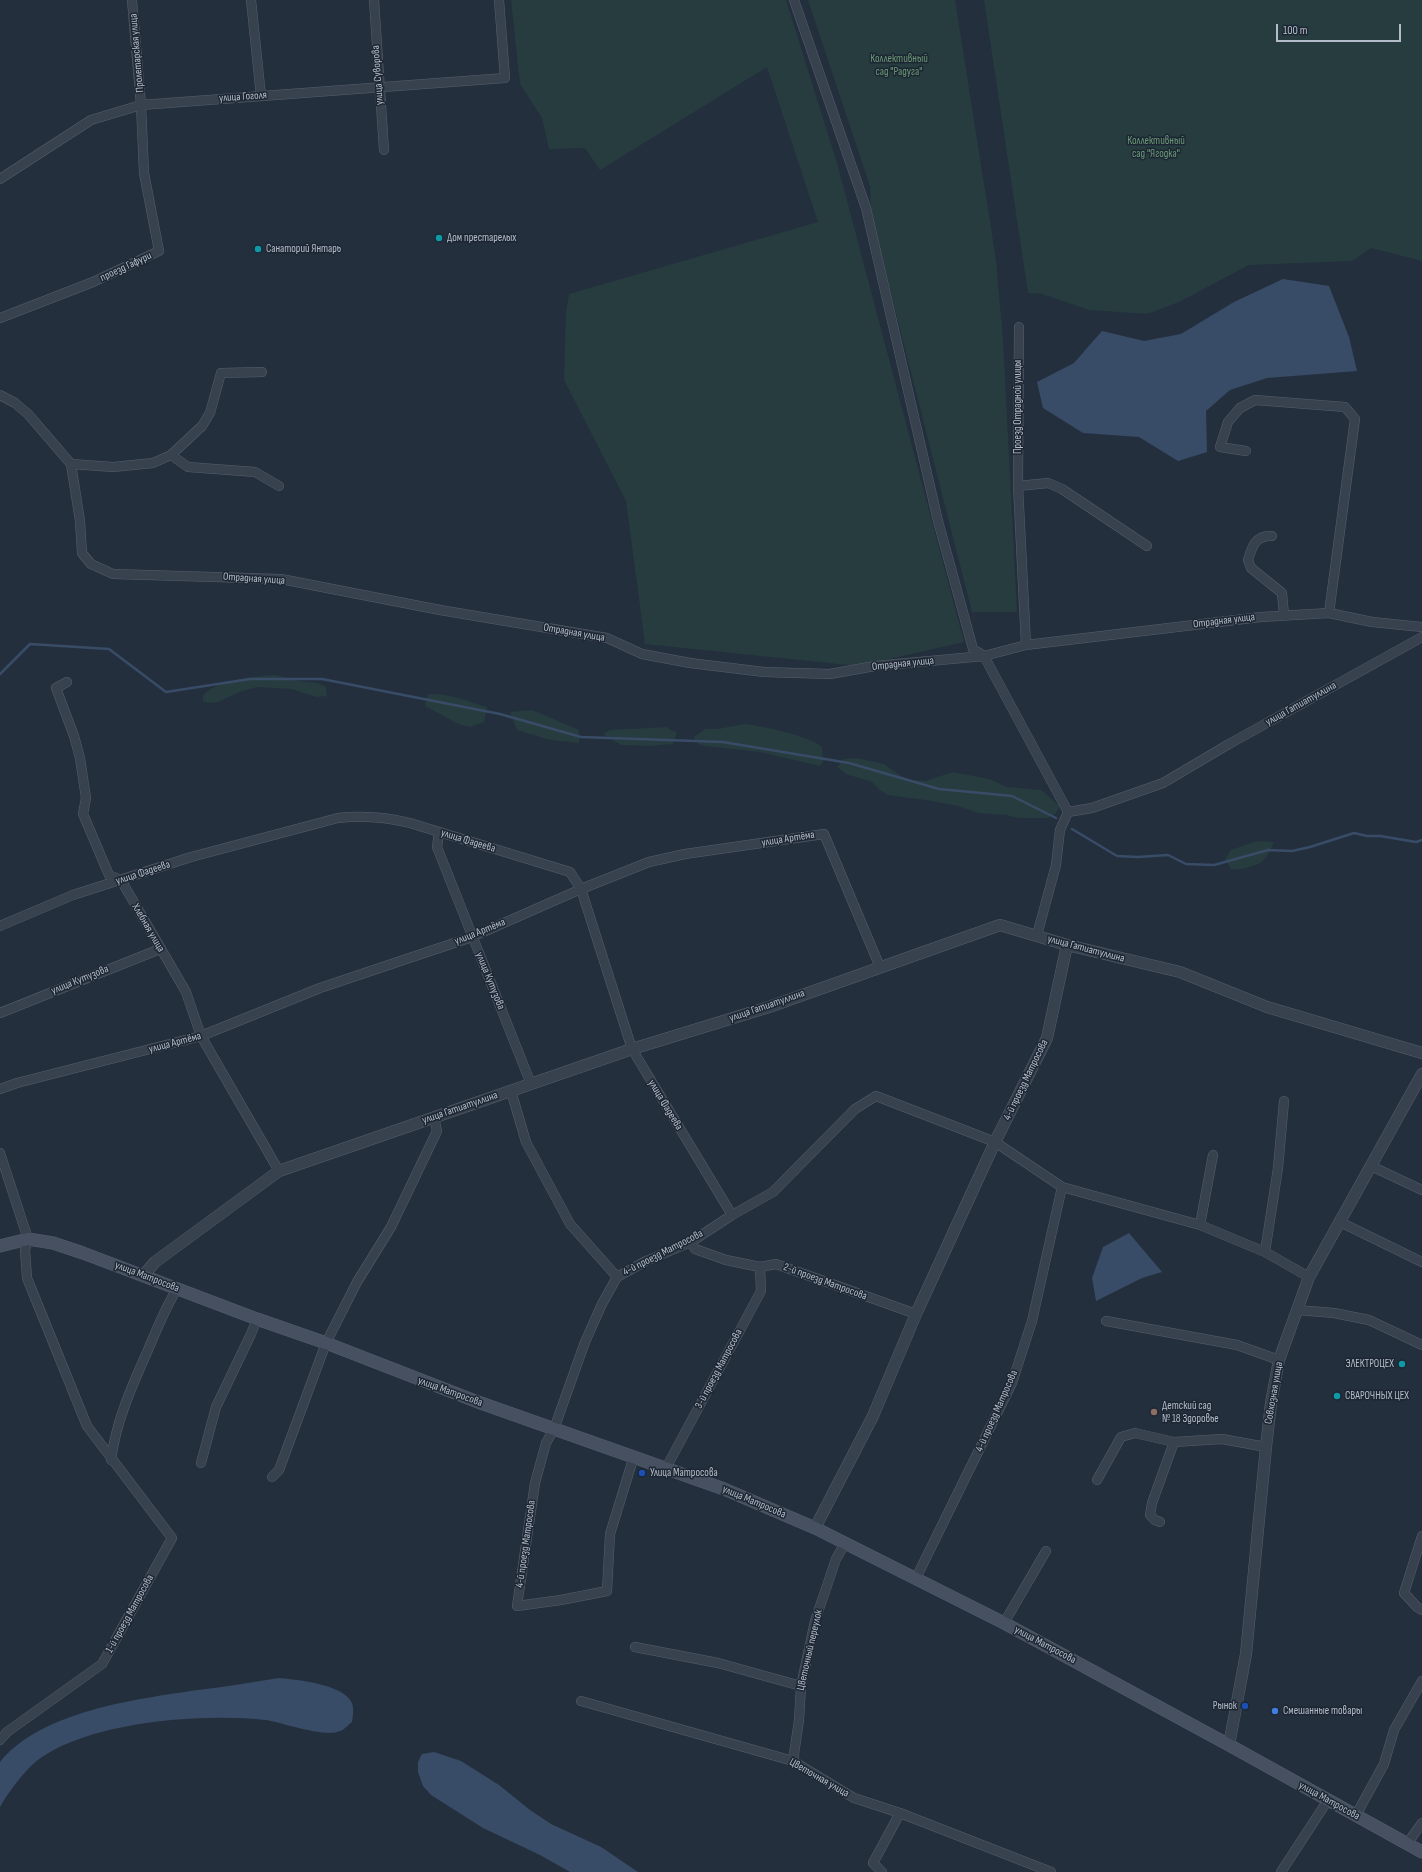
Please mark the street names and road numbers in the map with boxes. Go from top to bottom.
street label: Пролетарская улица [127,13,147,93]
street label: улица Суворова [369,45,387,105]
street label: улица Гоголя [219,89,267,105]
street label: проезд Гафури [98,249,154,285]
street label: Проезд Отрадной улицы [1011,360,1025,454]
street label: Отрадная улица [223,570,285,588]
street label: Отрадная улица [1192,611,1256,631]
street label: Отрадная улица [542,621,606,645]
street label: Отрадная улица [871,654,935,674]
street label: улица Гатиатуллина [1263,679,1339,729]
street label: улица Фадеева [439,826,497,856]
street label: улица Артёма [760,828,816,850]
street label: улица Фадеева [114,858,172,888]
street label: Хлебная улица [129,901,167,955]
street label: улица Артёма [453,916,507,948]
street label: улица Гатиатуллина [1046,932,1126,966]
street label: улица Кутузова [472,950,508,1012]
street label: улица Кутузова [49,962,111,998]
street label: улица Гатиатуллина [727,987,807,1025]
street label: улица Артёма [147,1030,203,1056]
street label: 4-й проезд Матросова [1001,1037,1051,1123]
street label: улица Фадеева [645,1077,685,1133]
street label: улица Гатиатуллина [420,1089,500,1127]
street label: 4-й проезд Матросова [621,1227,705,1279]
street label: улица Матросова [113,1259,181,1295]
street label: 2-й проезд Матросова [781,1261,869,1303]
street label: 3-й проезд Матросова [692,1327,746,1411]
street label: Совхозная улица [1262,1361,1286,1425]
street label: 4-й проезд Матросова [973,1368,1021,1454]
street label: улица Матросова [416,1374,484,1410]
street label: улица Матросова [720,1483,788,1521]
street label: 4-й проезд Матросова [513,1499,539,1589]
street label: 1-й проезд Матросова [103,1573,157,1655]
street label: Цветочный переулок [794,1608,826,1692]
street label: улица Матросова [1012,1623,1078,1667]
street label: Цветочная улица [787,1756,851,1800]
street label: улица Матросова [1296,1779,1362,1823]

